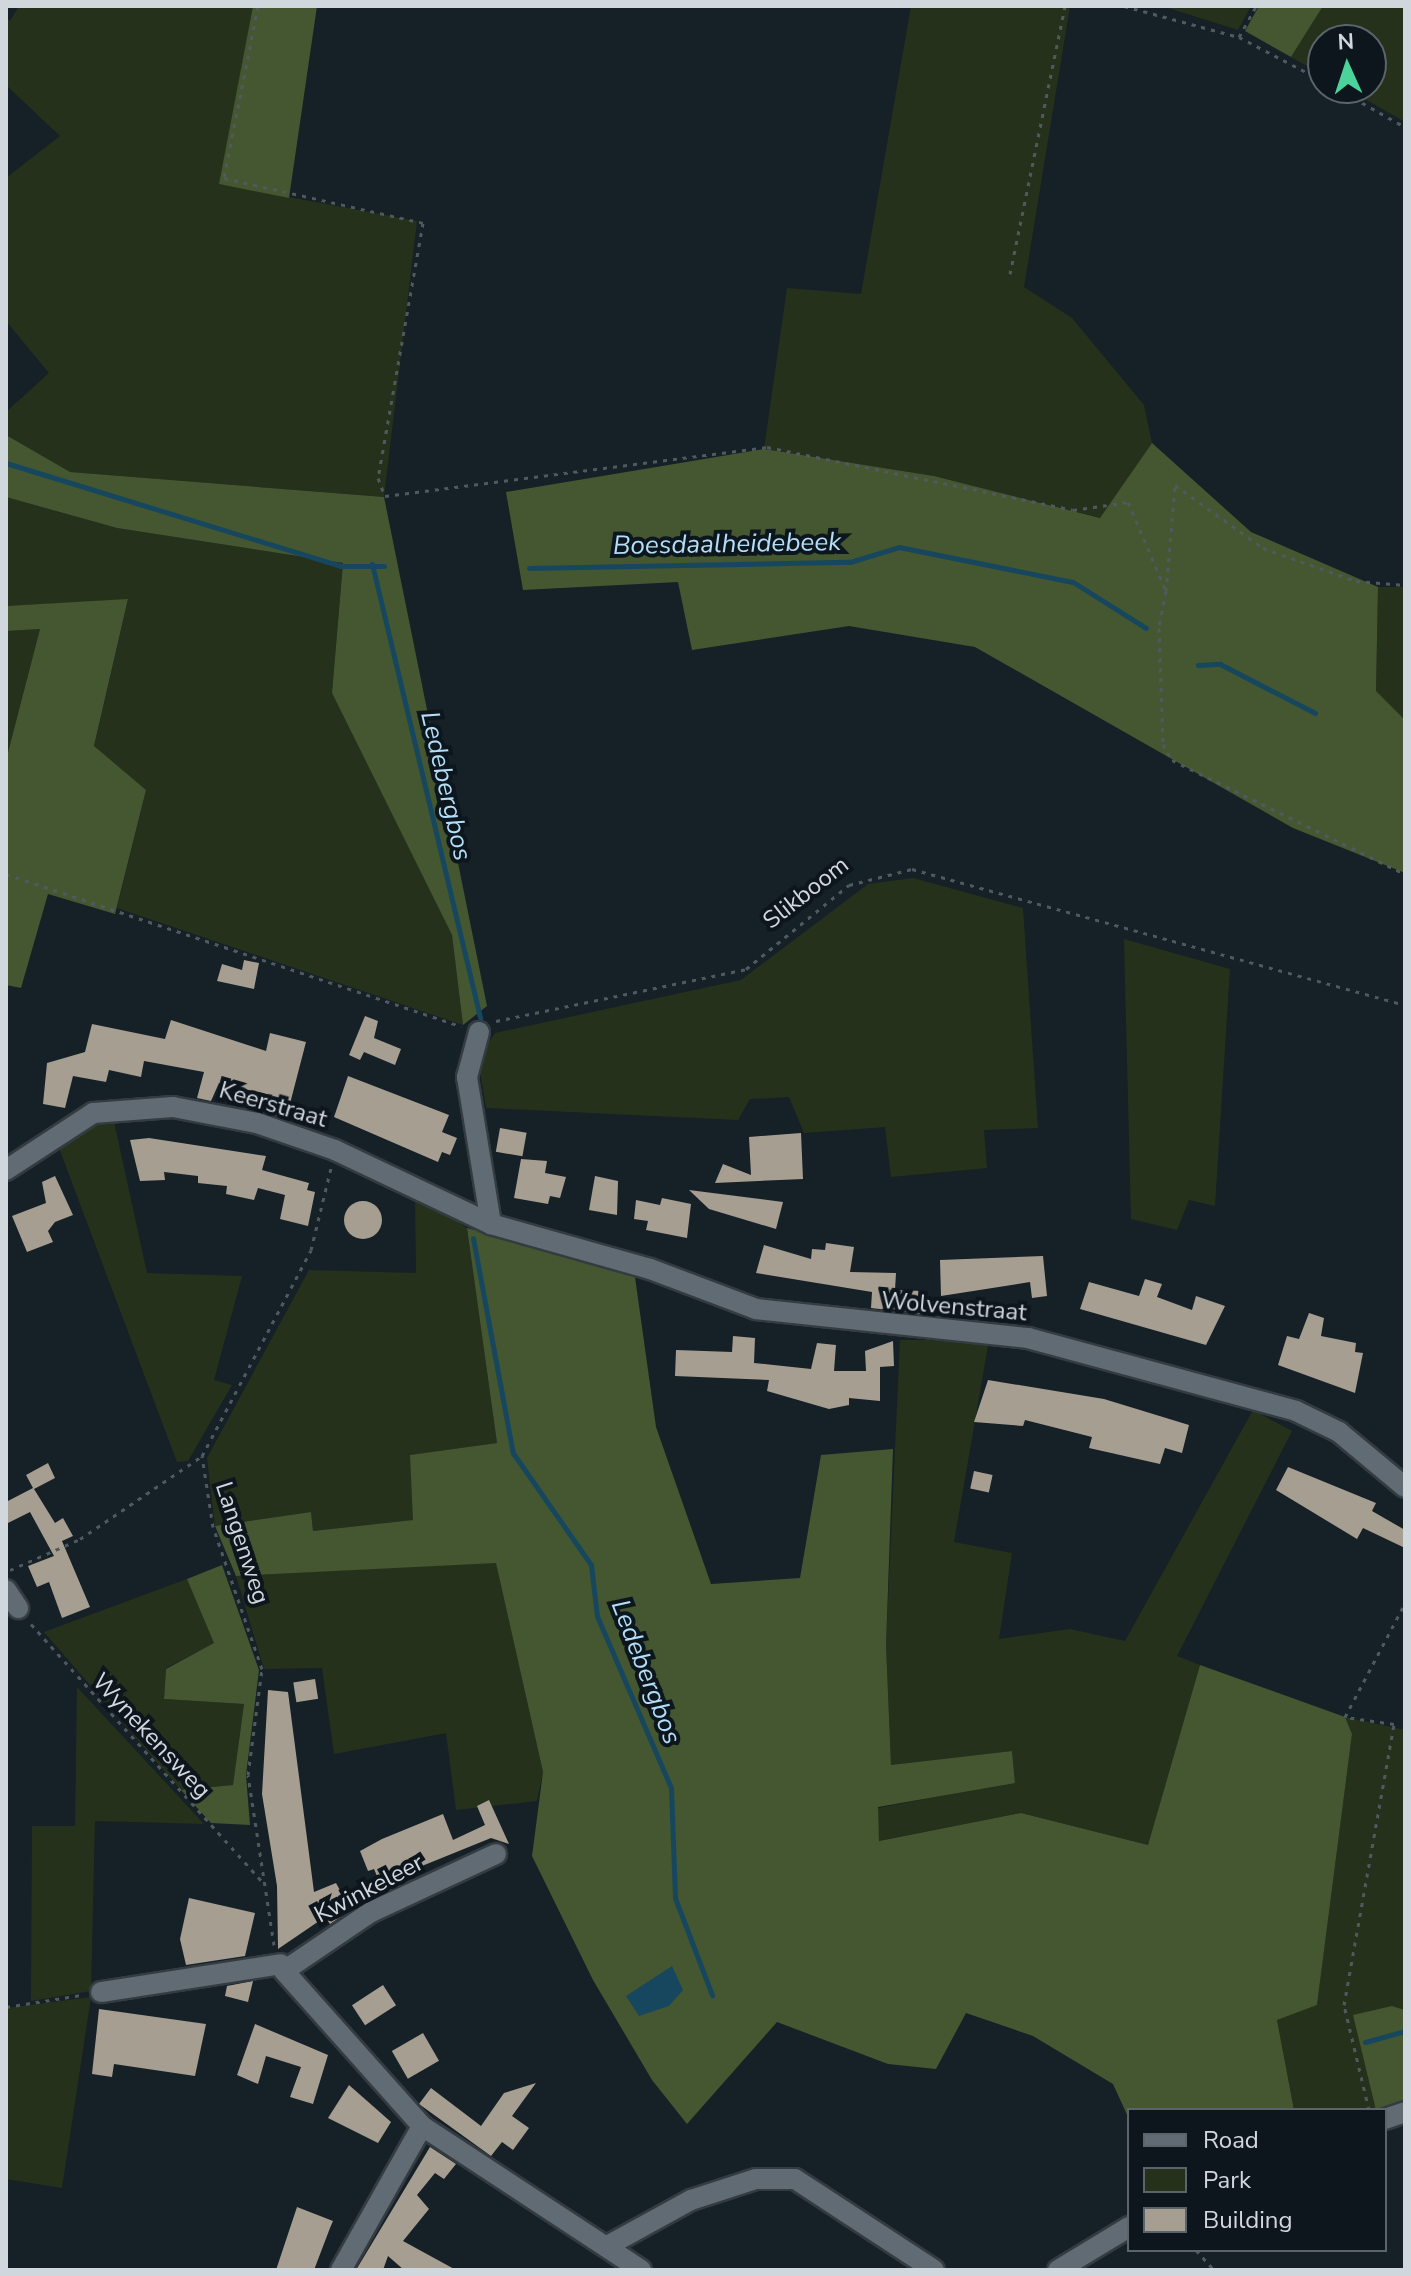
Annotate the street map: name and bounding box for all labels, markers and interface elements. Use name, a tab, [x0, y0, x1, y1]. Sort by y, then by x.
north arrow	[1307, 24, 1387, 104]
text: N	[1337, 27, 1355, 57]
water label: Boesdaalheidebeek	[613, 526, 841, 562]
water label: Ledebergbos	[414, 708, 478, 864]
street label: Slikboom	[757, 851, 855, 935]
street label: Keerstraat	[216, 1076, 330, 1134]
street label: Wolvenstraat	[880, 1286, 1028, 1328]
street label: Langenweg	[209, 1478, 275, 1608]
water label: Ledebergbos	[604, 1595, 688, 1749]
street label: Wynekensweg	[86, 1667, 216, 1805]
street label: Kwinkeleer	[310, 1848, 428, 1930]
legend	[1127, 2108, 1387, 2252]
text: Road	[1203, 2124, 1259, 2156]
text: Park	[1203, 2164, 1251, 2196]
text: Building	[1203, 2204, 1293, 2236]

